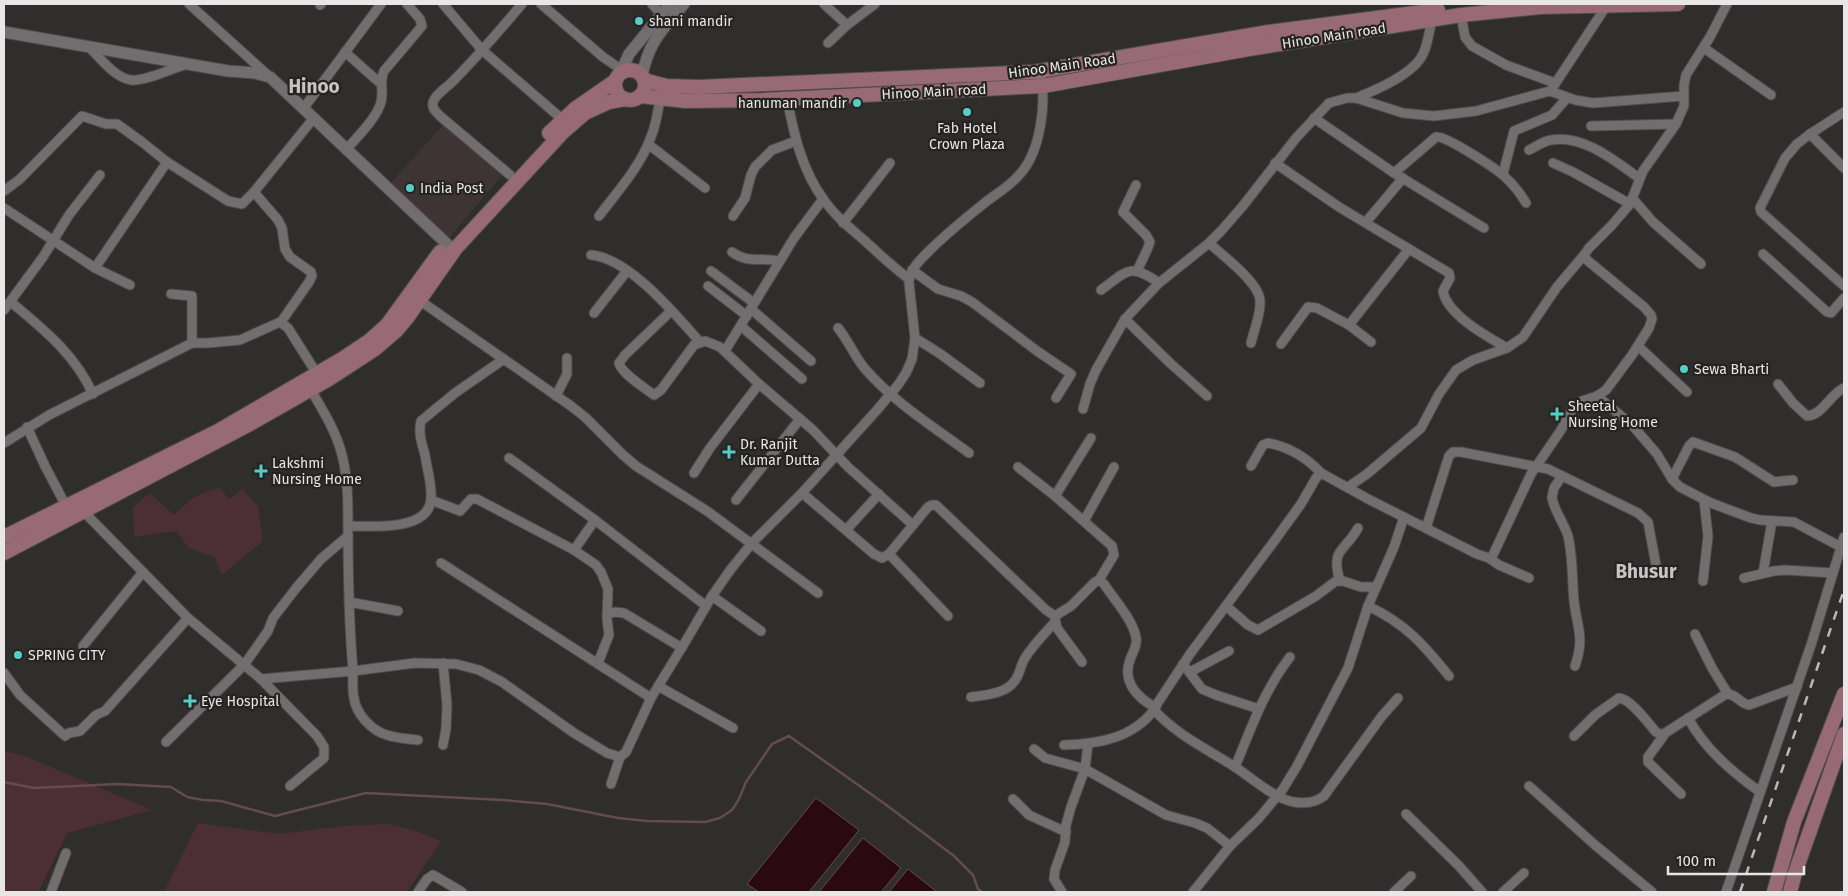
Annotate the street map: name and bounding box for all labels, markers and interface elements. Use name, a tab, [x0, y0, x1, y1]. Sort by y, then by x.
place label: shani mandir	[649, 13, 733, 30]
marker: shani mandir	[633, 15, 645, 27]
street label: Hinoo Main road	[1281, 19, 1387, 53]
street label: Hinoo Main Road	[1007, 50, 1117, 82]
district label: Hinoo	[288, 75, 340, 98]
street label: Hinoo Main road	[881, 81, 987, 103]
place label: hanuman mandir	[738, 95, 848, 112]
marker: hanuman mandir	[851, 97, 863, 109]
marker: Fab Hotel Crown Plaza	[961, 106, 973, 118]
place label: Fab Hotel Crown Plaza	[929, 120, 1005, 153]
place label: India Post	[420, 180, 484, 197]
marker: India Post	[404, 182, 416, 194]
place label: Sewa Bharti	[1694, 361, 1769, 378]
marker: Sewa Bharti	[1678, 363, 1690, 375]
place label: Sheetal Nursing Home	[1568, 398, 1658, 431]
marker: Sheetal Nursing Home	[1550, 407, 1564, 421]
place label: Dr. Ranjit Kumar Dutta	[740, 436, 820, 469]
marker: Dr. Ranjit Kumar Dutta	[722, 445, 736, 459]
place label: Lakshmi Nursing Home	[272, 455, 362, 488]
marker: Lakshmi Nursing Home	[254, 464, 268, 478]
district label: Bhusur	[1615, 560, 1677, 583]
place label: SPRING CITY	[28, 647, 106, 664]
marker: SPRING CITY	[12, 649, 24, 661]
place label: Eye Hospital	[201, 693, 279, 710]
marker: Eye Hospital	[183, 694, 197, 708]
scale bar	[1668, 844, 1804, 876]
text: 100 m	[1676, 852, 1716, 870]

